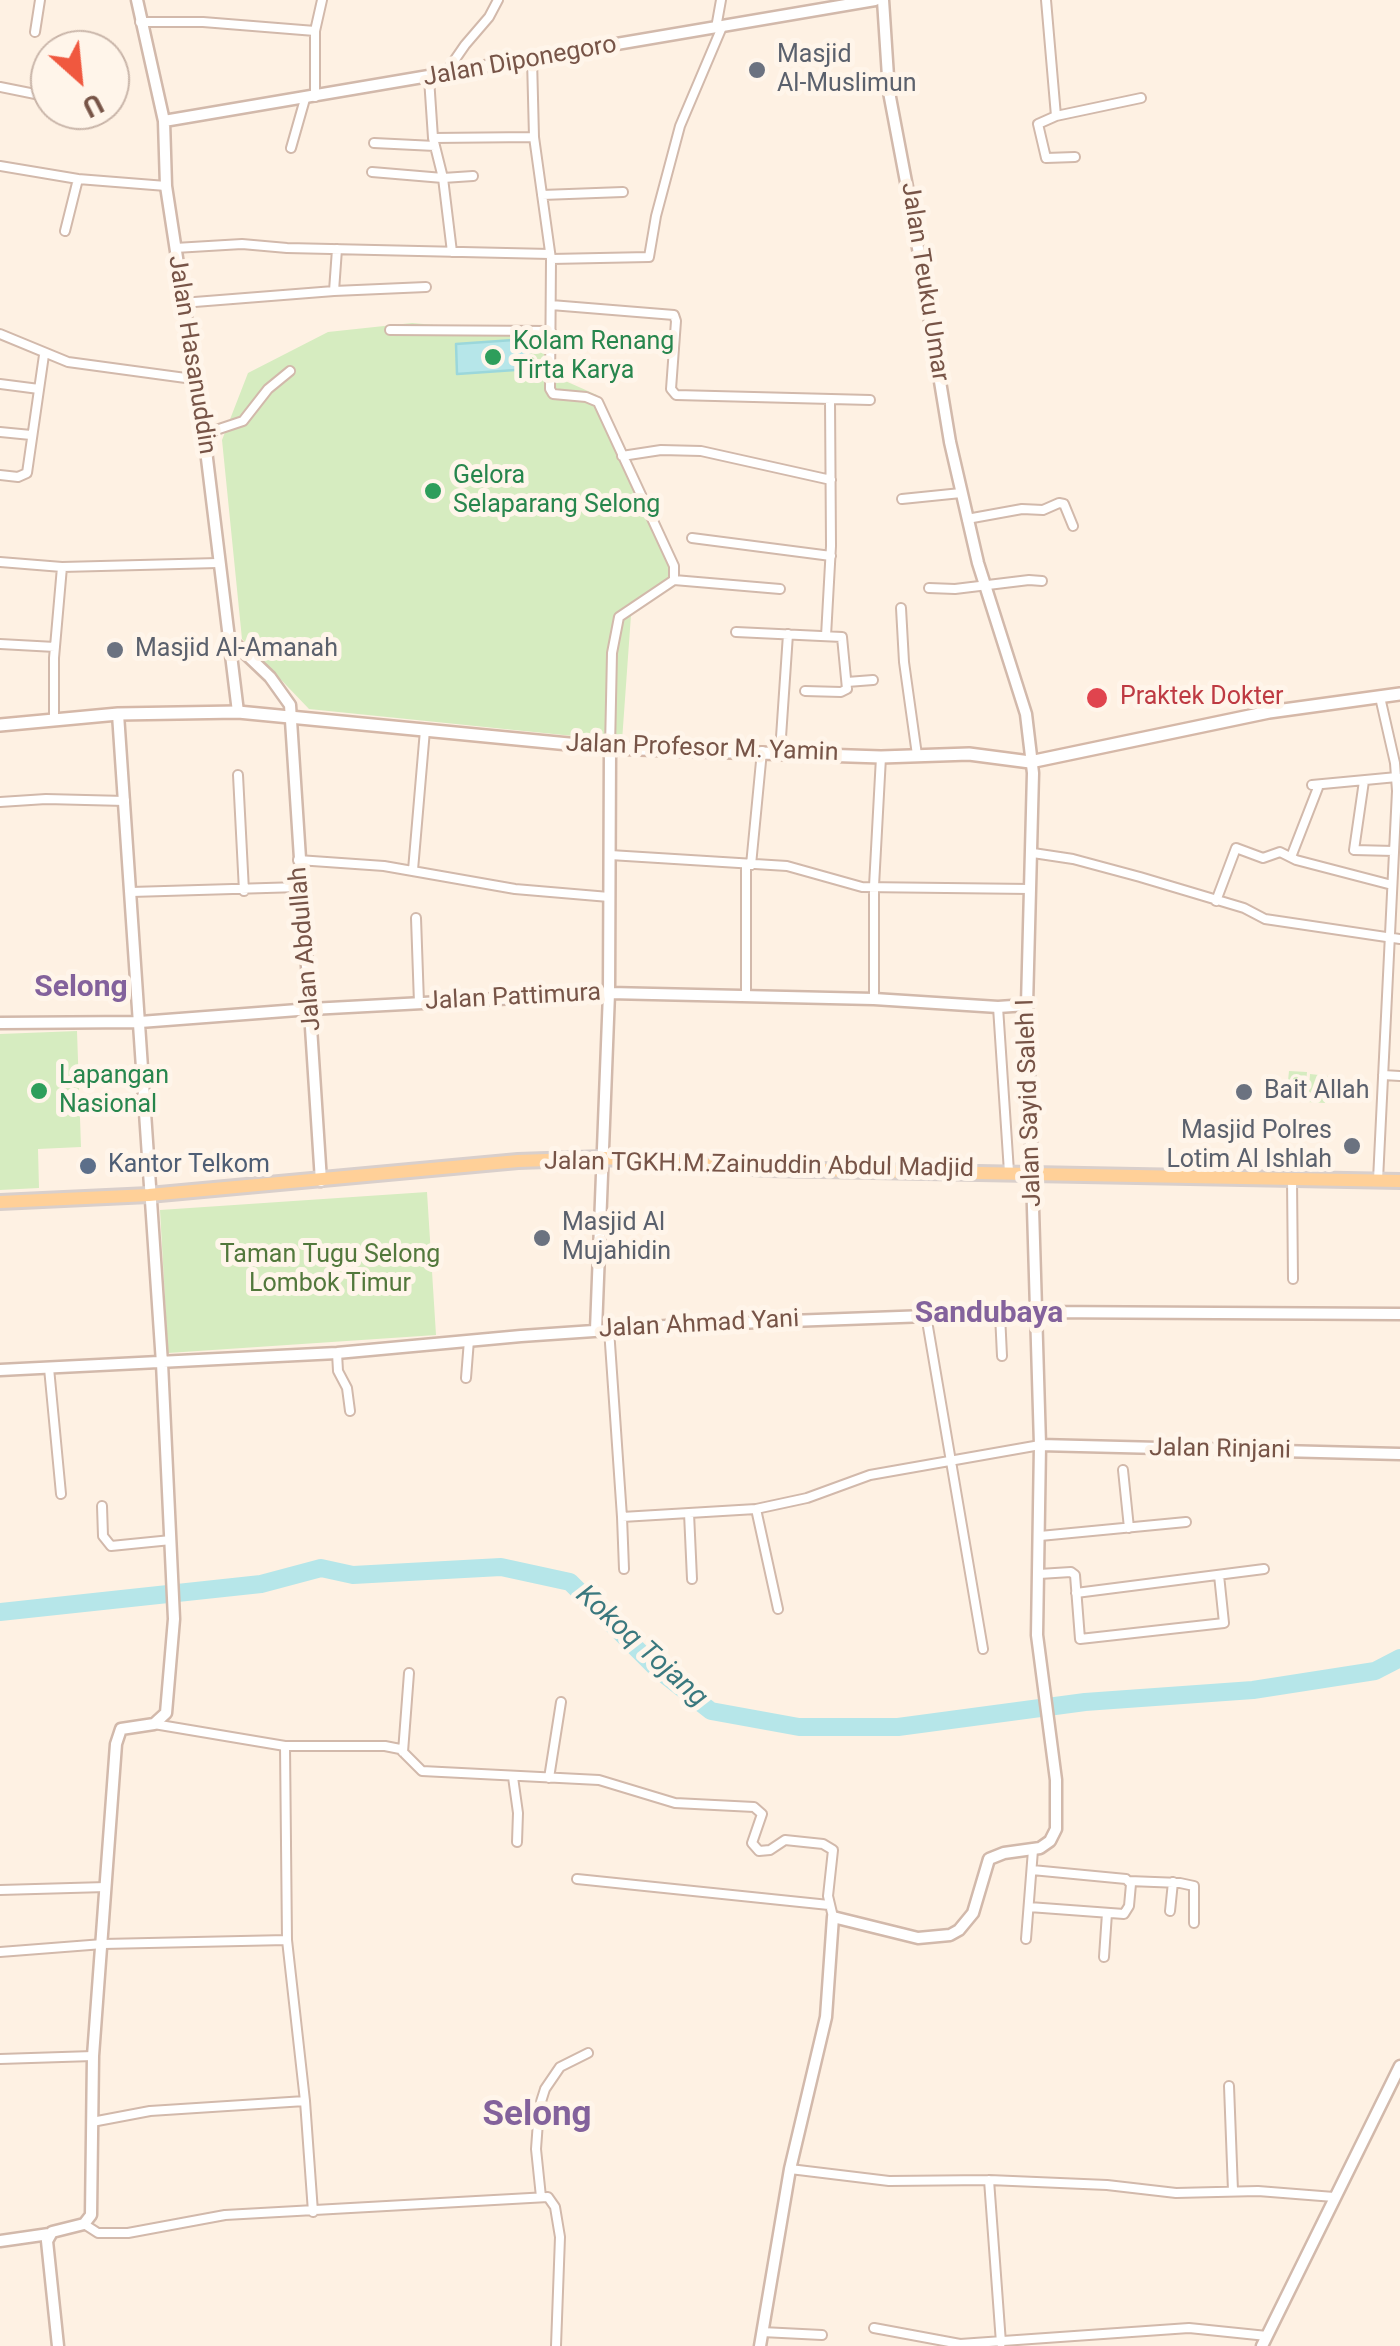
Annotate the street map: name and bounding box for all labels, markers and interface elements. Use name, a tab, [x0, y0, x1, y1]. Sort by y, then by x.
north arrow	[30, 30, 130, 130]
street label: Jalan Diponegoro	[421, 30, 619, 94]
place label: Masjid Al-Muslimun	[777, 41, 916, 100]
marker: Masjid Al-Muslimun	[746, 59, 768, 81]
text: U	[77, 86, 109, 124]
street label: Jalan Teuku Umar	[893, 181, 955, 383]
street label: Jalan Hasanuddin	[160, 254, 222, 456]
place label: Kolam Renang Tirta Karya	[513, 328, 674, 387]
marker: Kolam Renang Tirta Karya	[482, 346, 504, 368]
place label: Gelora Selaparang Selong	[453, 462, 660, 521]
marker: Gelora Selaparang Selong	[422, 480, 444, 502]
place label: Masjid Al-Amanah	[135, 635, 338, 665]
marker: Masjid Al-Amanah	[104, 639, 126, 661]
place label: Praktek Dokter	[1120, 683, 1284, 713]
marker: Praktek Dokter	[1084, 685, 1110, 711]
street label: Jalan Profesor M. Yamin	[565, 729, 839, 769]
street label: Jalan Abdullah	[284, 866, 328, 1032]
district label: Selong	[34, 970, 128, 1006]
street label: Jalan Pattimura	[424, 978, 602, 1018]
street label: Jalan Sayid Saleh I	[1011, 998, 1049, 1208]
place label: Lapangan Nasional	[59, 1062, 169, 1121]
place label: Bait Allah	[1264, 1077, 1369, 1107]
marker: Lapangan Nasional	[28, 1080, 50, 1102]
marker: Bait Allah	[1233, 1081, 1255, 1103]
place label: Masjid Polres Lotim Al Ishlah	[1166, 1117, 1332, 1176]
marker: Masjid Polres Lotim Al Ishlah	[1341, 1135, 1363, 1157]
street label: Jalan TGKH.M.Zainuddin Abdul Madjid	[544, 1147, 974, 1185]
place label: Kantor Telkom	[108, 1151, 270, 1181]
marker: Kantor Telkom	[77, 1155, 99, 1177]
place label: Masjid Al Mujahidin	[562, 1209, 671, 1268]
marker: Masjid Al Mujahidin	[531, 1227, 553, 1249]
park label: Taman Tugu Selong Lombok Timur	[220, 1241, 440, 1300]
district label: Sandubaya	[915, 1296, 1063, 1332]
street label: Jalan Ahmad Yani	[598, 1305, 800, 1345]
street label: Jalan Rinjani	[1149, 1434, 1291, 1466]
water label: Kokoq Tojang	[568, 1579, 714, 1715]
district label: Selong	[482, 2095, 592, 2137]

